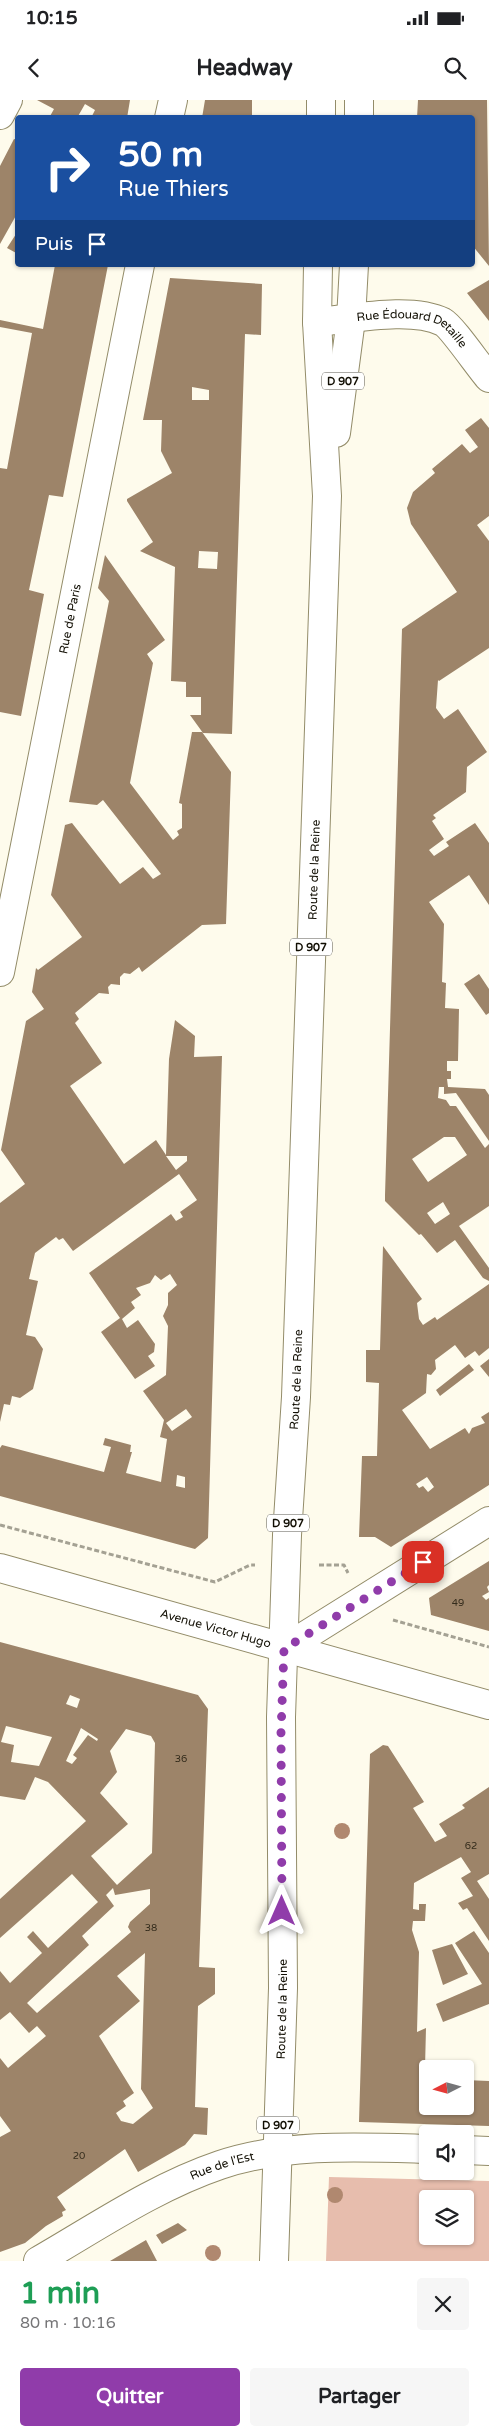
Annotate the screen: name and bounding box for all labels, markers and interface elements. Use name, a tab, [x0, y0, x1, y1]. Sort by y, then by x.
text: 10:15	[25, 7, 78, 29]
icon: back	[20, 54, 48, 82]
icon: search	[441, 54, 469, 82]
text: Headway	[196, 55, 293, 81]
text: 50 m	[118, 134, 203, 176]
icon: right	[35, 135, 100, 200]
text: Rue Thiers	[118, 176, 229, 202]
icon: arrive	[83, 230, 111, 258]
text: Puis	[35, 233, 73, 255]
street label: Rue Édouard Detaille	[356, 307, 470, 351]
road number: D 907	[322, 372, 364, 390]
street label: Rue de Paris	[56, 582, 84, 655]
street label: Route de la Reine	[305, 819, 323, 920]
road number: D 907	[290, 939, 332, 956]
street label: Route de la Reine	[287, 1329, 305, 1430]
road number: D 907	[267, 1515, 309, 1532]
pin	[402, 1541, 444, 1583]
icon: arrive	[409, 1548, 437, 1576]
house number: 49	[452, 1597, 464, 1609]
street label: Avenue Victor Hugo	[159, 1606, 273, 1651]
house number: 36	[175, 1753, 187, 1765]
house number: 62	[465, 1840, 477, 1852]
position arrow	[255, 1884, 307, 1936]
house number: 38	[145, 1922, 157, 1934]
street label: Route de la Reine	[274, 1959, 290, 2060]
north arrow	[419, 2060, 474, 2115]
map controls	[419, 2060, 474, 2245]
road number: D 907	[257, 2116, 299, 2134]
button: sound	[419, 2125, 474, 2180]
street label: Rue de l'Est	[188, 2149, 256, 2183]
house number: 20	[73, 2150, 85, 2162]
button: layers	[419, 2190, 474, 2245]
text: 1 min	[20, 2275, 100, 2312]
button: close	[417, 2278, 469, 2330]
text: 80 m · 10:16	[20, 2313, 116, 2333]
button: Quitter	[20, 2368, 240, 2426]
button: Partager	[250, 2368, 469, 2426]

